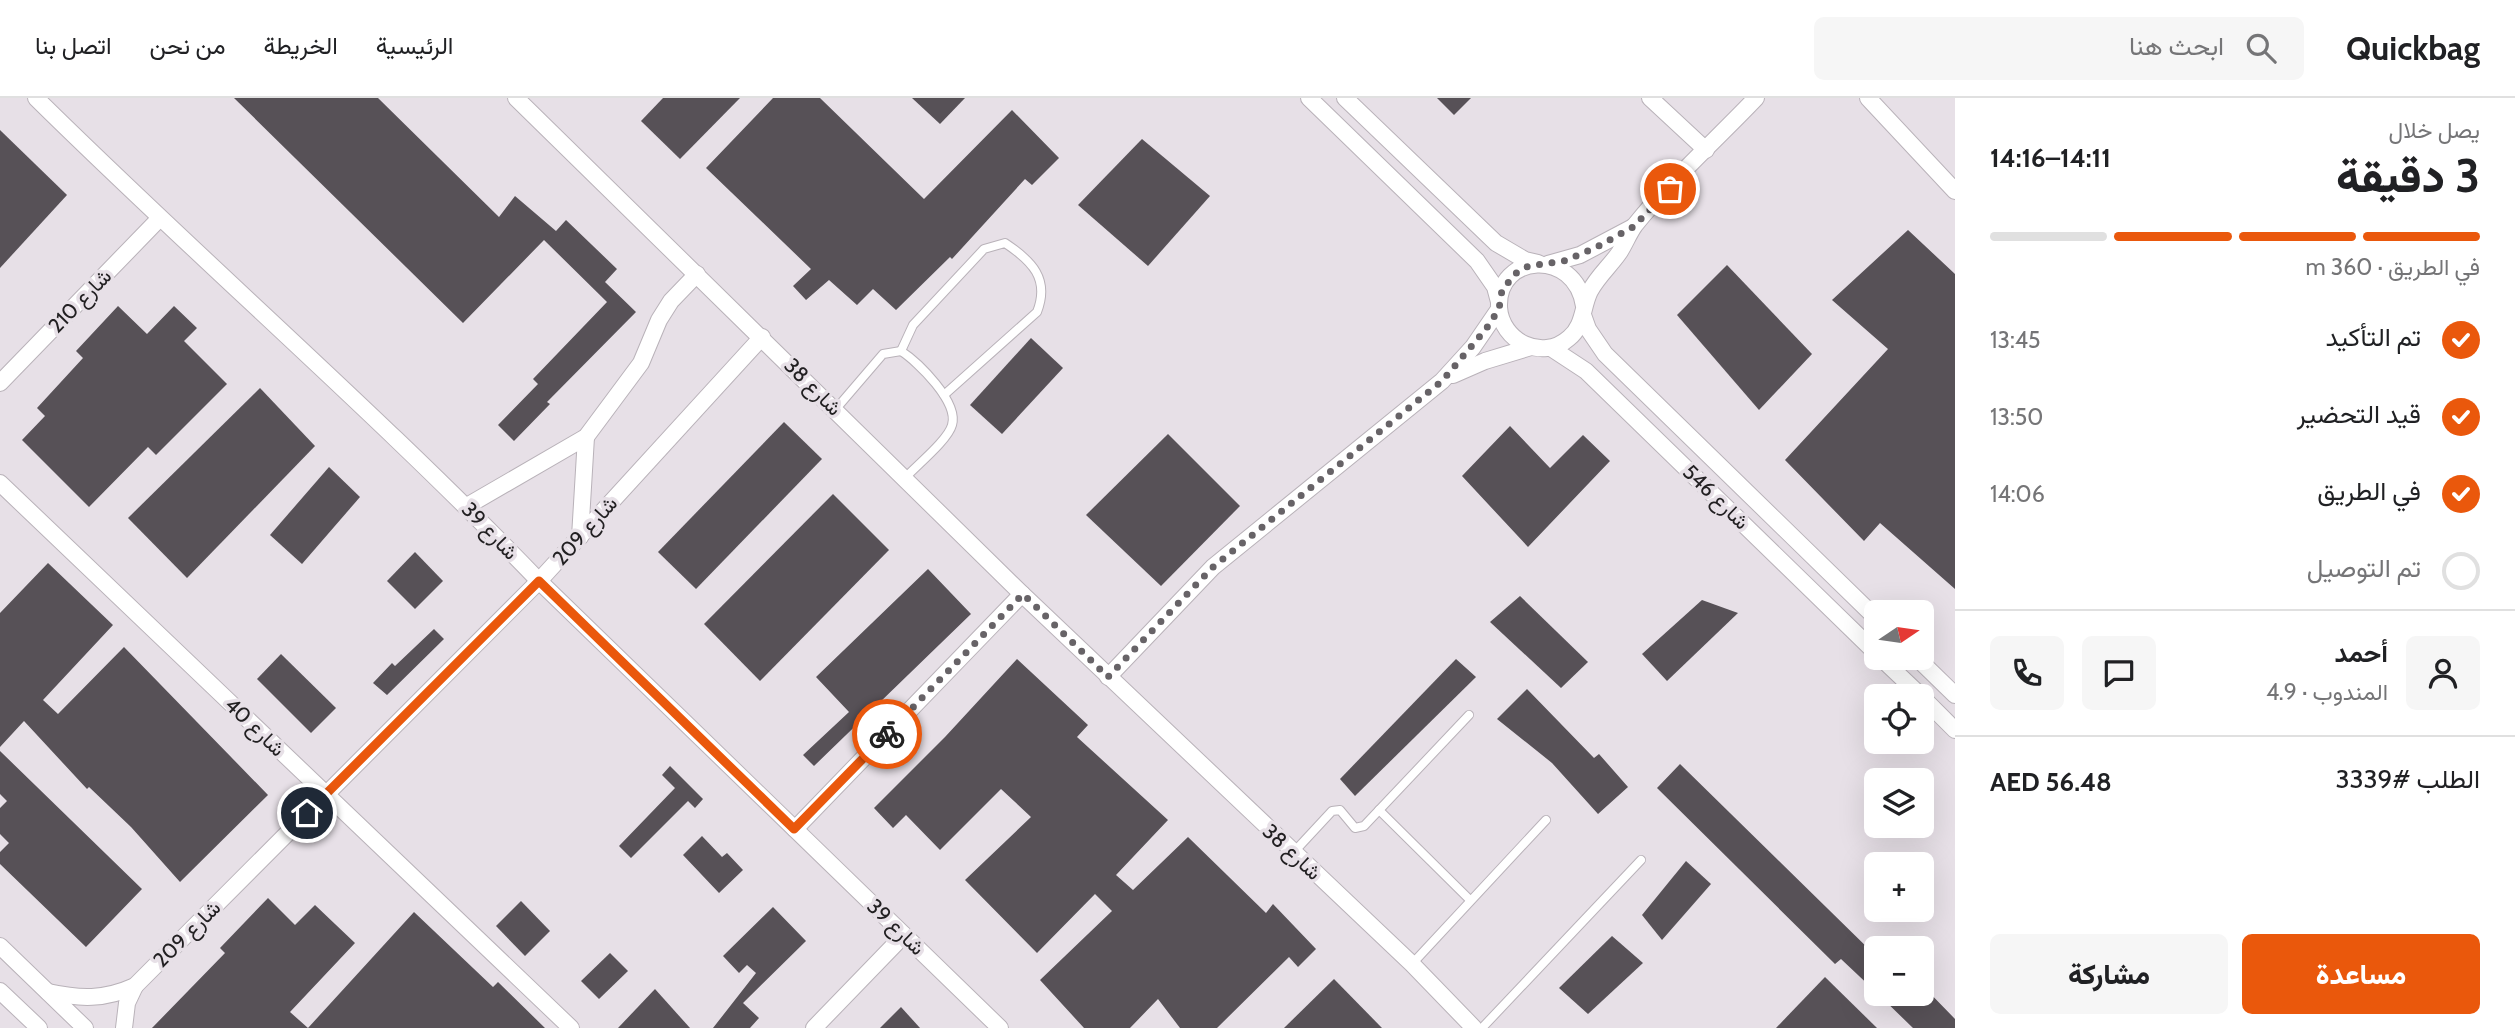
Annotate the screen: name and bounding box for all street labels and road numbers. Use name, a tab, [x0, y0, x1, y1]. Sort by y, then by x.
street label: شارع 210	[43, 263, 118, 339]
street label: شارع 38	[778, 353, 847, 422]
street label: شارع 546	[1677, 459, 1755, 536]
street label: شارع 209	[547, 491, 624, 572]
street label: شارع 39	[456, 497, 524, 566]
street label: شارع 40	[219, 692, 291, 763]
street label: شارع 38	[1256, 818, 1327, 886]
street label: شارع 39	[861, 893, 930, 961]
street label: شارع 209	[148, 895, 227, 974]

